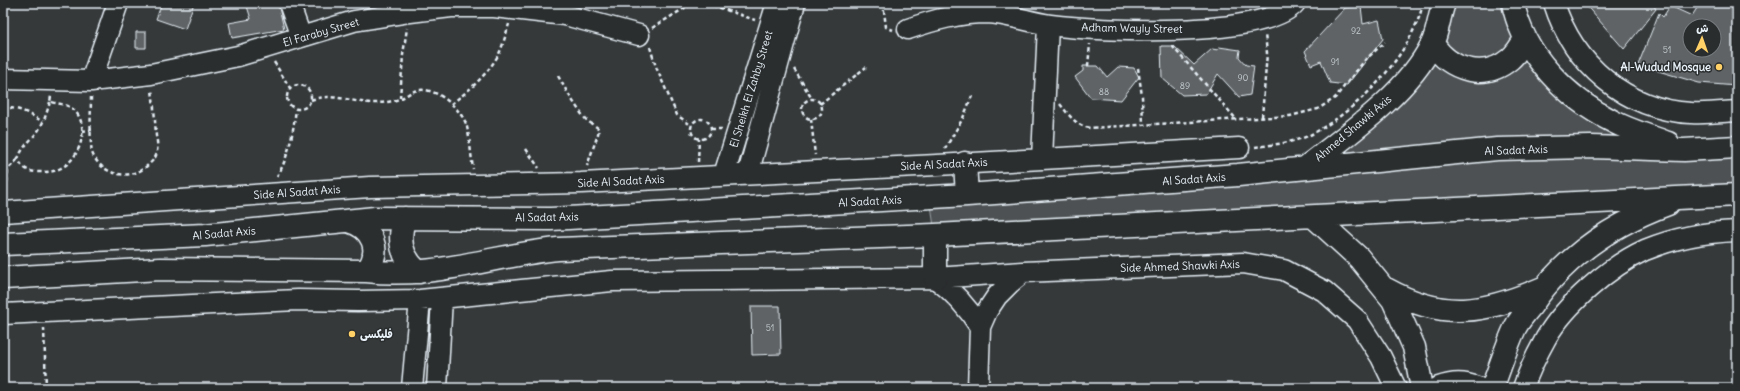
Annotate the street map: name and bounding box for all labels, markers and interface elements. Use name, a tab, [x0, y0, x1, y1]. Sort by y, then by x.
street label: El Faraby Street	[281, 14, 361, 50]
north arrow	[1682, 18, 1722, 58]
street label: Adham Wayly Street	[1081, 20, 1183, 36]
text: ش	[1696, 21, 1709, 35]
house number: 92	[1351, 25, 1361, 36]
street label: El Sheikh El Zahby Street	[727, 29, 776, 149]
house number: 51	[1663, 44, 1671, 55]
house number: 91	[1331, 56, 1339, 67]
place label: Al-Wudud Mosque	[1621, 60, 1711, 75]
marker: Al-Wudud Mosque	[1714, 62, 1724, 72]
house number: 90	[1237, 72, 1249, 83]
house number: 89	[1180, 80, 1190, 91]
house number: 88	[1099, 86, 1109, 97]
street label: Ahmed Shawki Axis	[1312, 92, 1394, 164]
street label: Al Sadat Axis	[1484, 142, 1548, 158]
street label: Side Al Sadat Axis	[900, 155, 988, 173]
street label: Al Sadat Axis	[1162, 170, 1226, 188]
street label: Side Al Sadat Axis	[577, 172, 665, 190]
street label: Side Al Sadat Axis	[253, 182, 341, 202]
street label: Al Sadat Axis	[838, 192, 902, 210]
street label: Al Sadat Axis	[515, 209, 579, 225]
street label: Al Sadat Axis	[192, 223, 256, 243]
street label: Side Ahmed Shawki Axis	[1120, 257, 1240, 275]
house number: 51	[766, 322, 774, 333]
place label: فليكسى	[360, 327, 393, 342]
marker: فليكسى	[347, 329, 357, 339]

